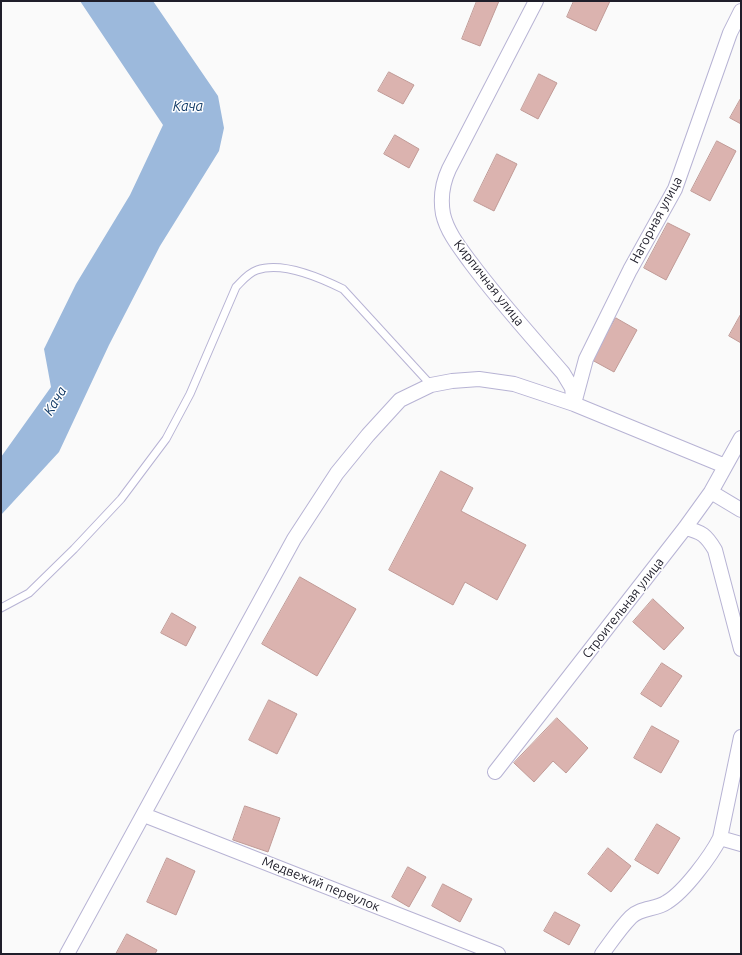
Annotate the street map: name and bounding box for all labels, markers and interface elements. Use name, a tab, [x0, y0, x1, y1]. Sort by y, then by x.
water label: Кача	[173, 98, 203, 114]
street label: Нагорная улица	[627, 174, 685, 266]
street label: Кирпичная улица	[451, 237, 527, 329]
water label: Кача	[40, 384, 70, 418]
street label: Строительная улица	[579, 555, 667, 661]
street label: Медвежий переулок	[260, 853, 382, 915]

